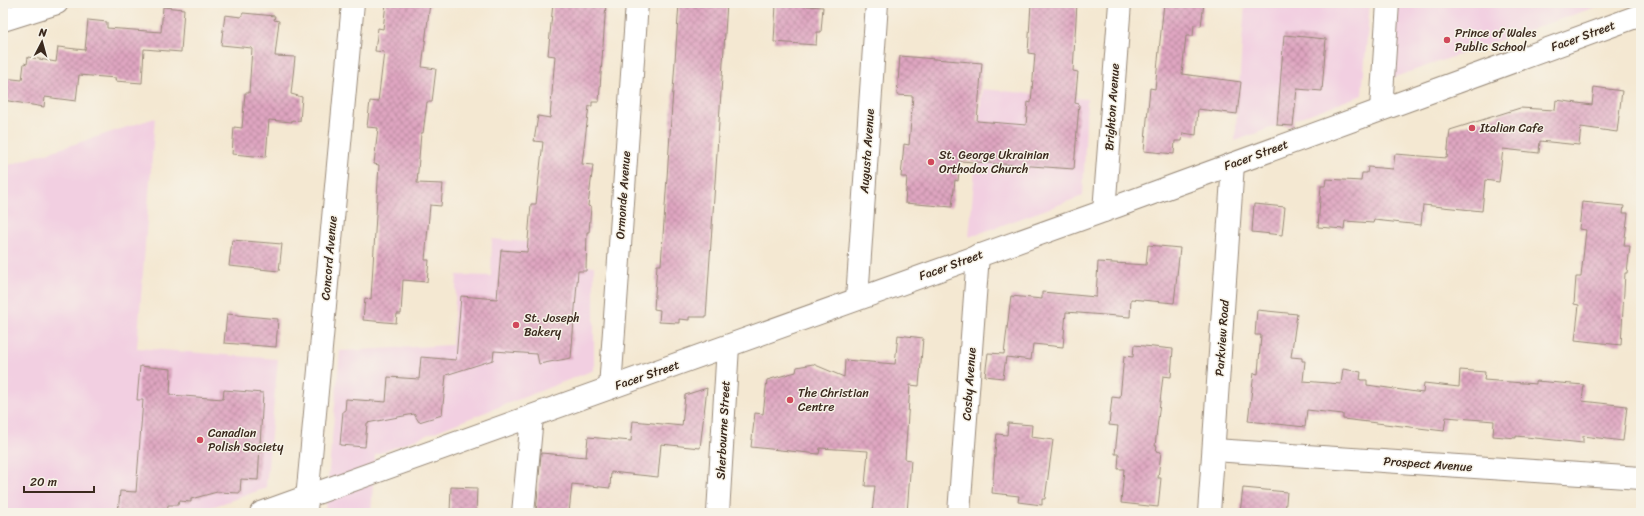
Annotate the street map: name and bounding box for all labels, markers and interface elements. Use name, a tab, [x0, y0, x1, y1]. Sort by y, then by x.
street label: Facer Street	[1548, 14, 1618, 58]
north arrow	[22, 22, 62, 62]
place label: Prince of Wales Public School	[1455, 22, 1537, 58]
text: N	[37, 23, 48, 42]
marker: Prince of Wales Public School	[1442, 35, 1452, 45]
street label: Brighton Avenue	[1098, 63, 1126, 151]
street label: Augusta Avenue	[853, 108, 881, 195]
place label: Italian Cafe	[1479, 117, 1543, 139]
marker: Italian Cafe	[1467, 123, 1477, 133]
street label: Facer Street	[1221, 133, 1291, 177]
place label: St. George Ukrainian Orthodox Church	[939, 144, 1050, 180]
street label: Ormonde Avenue	[609, 150, 637, 240]
marker: St. George Ukrainian Orthodox Church	[926, 157, 936, 167]
street label: Concord Avenue	[314, 215, 344, 301]
street label: Facer Street	[916, 243, 986, 287]
street label: Parkview Road	[1208, 298, 1236, 377]
place label: St. Joseph Bakery	[524, 307, 580, 343]
marker: St. Joseph Bakery	[511, 320, 521, 330]
street label: Cosby Avenue	[955, 347, 983, 421]
street label: Facer Street	[612, 354, 682, 396]
street label: Sherbourne Street	[709, 380, 737, 480]
place label: The Christian Centre	[798, 382, 869, 418]
marker: The Christian Centre	[785, 395, 795, 405]
place label: Canadian Polish Society	[208, 422, 284, 458]
marker: Canadian Polish Society	[195, 435, 205, 445]
street label: Prospect Avenue	[1383, 450, 1473, 478]
scale bar	[24, 468, 94, 494]
text: 20 m	[30, 471, 57, 493]

